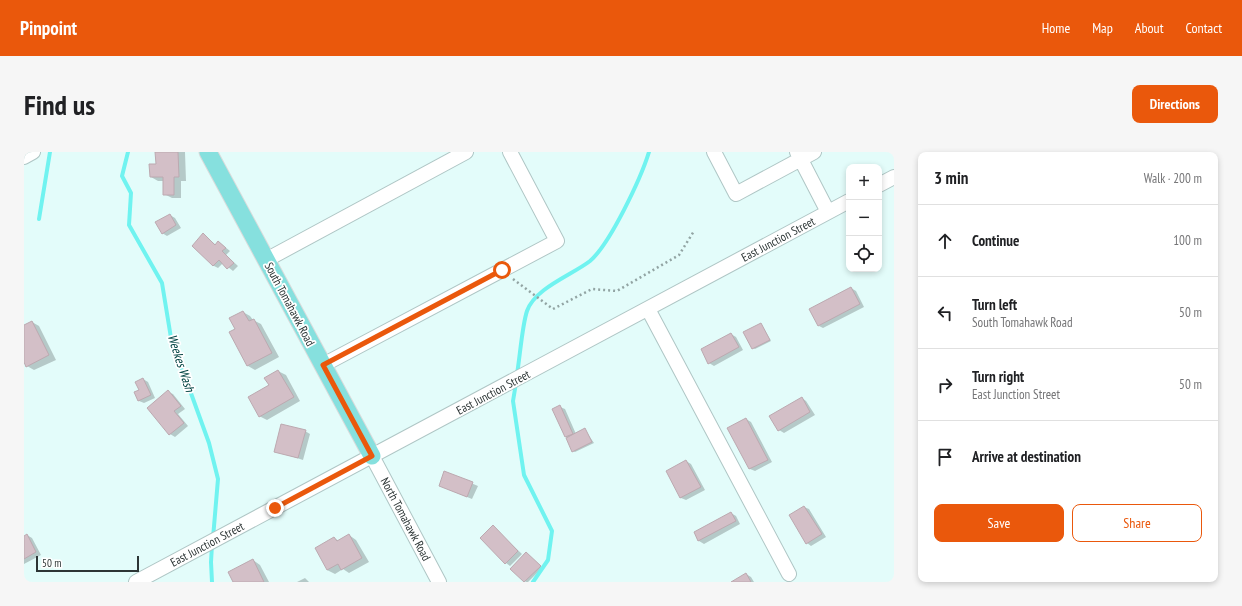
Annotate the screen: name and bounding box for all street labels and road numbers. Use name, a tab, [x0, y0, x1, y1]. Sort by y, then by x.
street label: East Junction Street	[739, 213, 818, 265]
street label: South Tomahawk Road	[262, 260, 318, 348]
street label: East Junction Street	[454, 366, 533, 418]
street label: North Tomahawk Road	[378, 475, 434, 563]
street label: East Junction Street	[168, 518, 247, 570]

